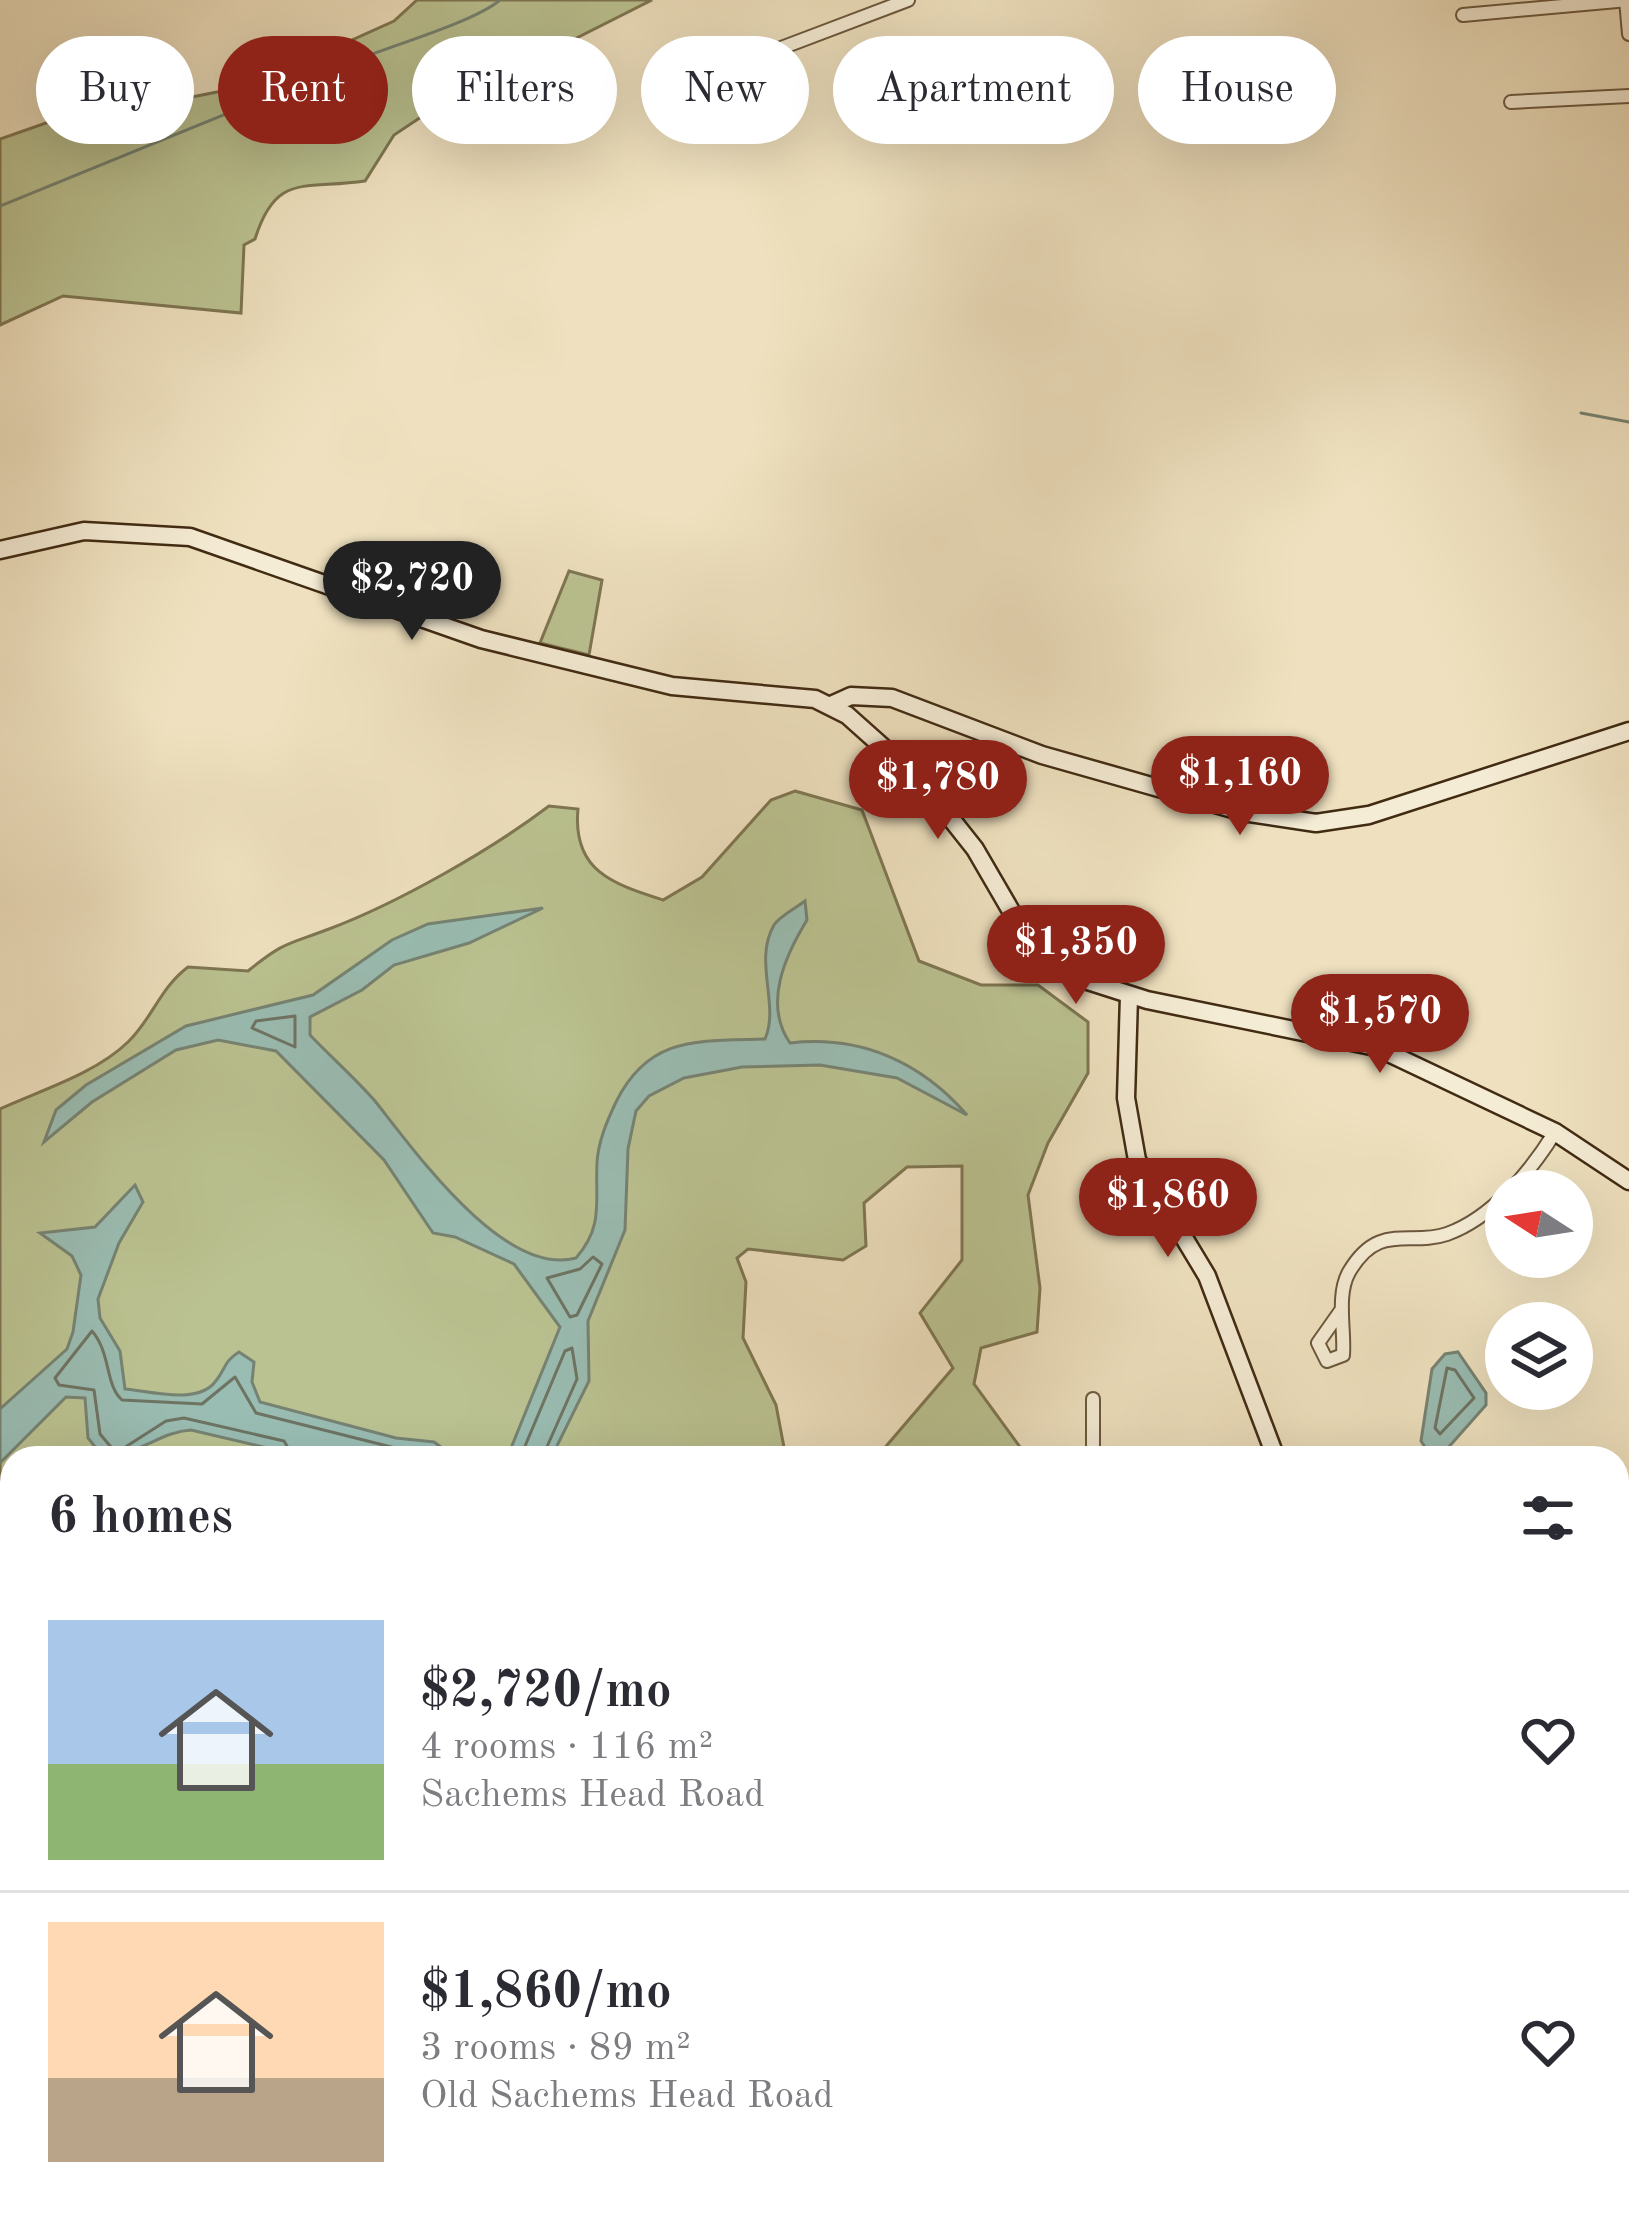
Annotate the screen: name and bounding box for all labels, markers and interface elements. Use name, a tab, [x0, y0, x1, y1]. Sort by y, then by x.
chip: Buy	[36, 36, 194, 144]
chip: Rent	[218, 36, 388, 144]
chip: Filters	[412, 36, 617, 144]
chip: New	[641, 36, 809, 144]
chip: Apartment	[833, 36, 1114, 144]
chip: House	[1138, 36, 1336, 144]
pin: $2,720	[314, 541, 510, 643]
text: $2,720	[350, 560, 474, 599]
pin: $1,160	[1142, 736, 1338, 838]
pin: $1,780	[840, 740, 1036, 842]
text: $1,160	[1178, 755, 1302, 794]
text: $1,780	[876, 759, 1000, 798]
pin: $1,350	[978, 905, 1174, 1007]
text: $1,350	[1014, 924, 1138, 963]
pin: $1,570	[1282, 974, 1478, 1076]
text: $1,570	[1318, 993, 1442, 1032]
pin: $1,860	[1070, 1158, 1266, 1260]
north arrow	[1485, 1170, 1593, 1278]
map controls	[1485, 1170, 1593, 1410]
text: $1,860	[1106, 1177, 1230, 1216]
button: layers	[1485, 1302, 1593, 1410]
icon: filters	[1515, 1485, 1581, 1551]
text: 6 homes	[48, 1493, 233, 1544]
text: $2,720/mo	[420, 1667, 672, 1718]
icon: home	[144, 1668, 288, 1812]
icon: heart	[1515, 1707, 1581, 1773]
text: 4 rooms · 116 m²	[420, 1728, 713, 1767]
text: Sachems Head Road	[420, 1776, 765, 1815]
text: $1,860/mo	[420, 1968, 672, 2019]
icon: home	[144, 1970, 288, 2114]
icon: heart	[1515, 2009, 1581, 2075]
text: 3 rooms · 89 m²	[420, 2029, 691, 2068]
text: Old Sachems Head Road	[420, 2077, 834, 2116]

